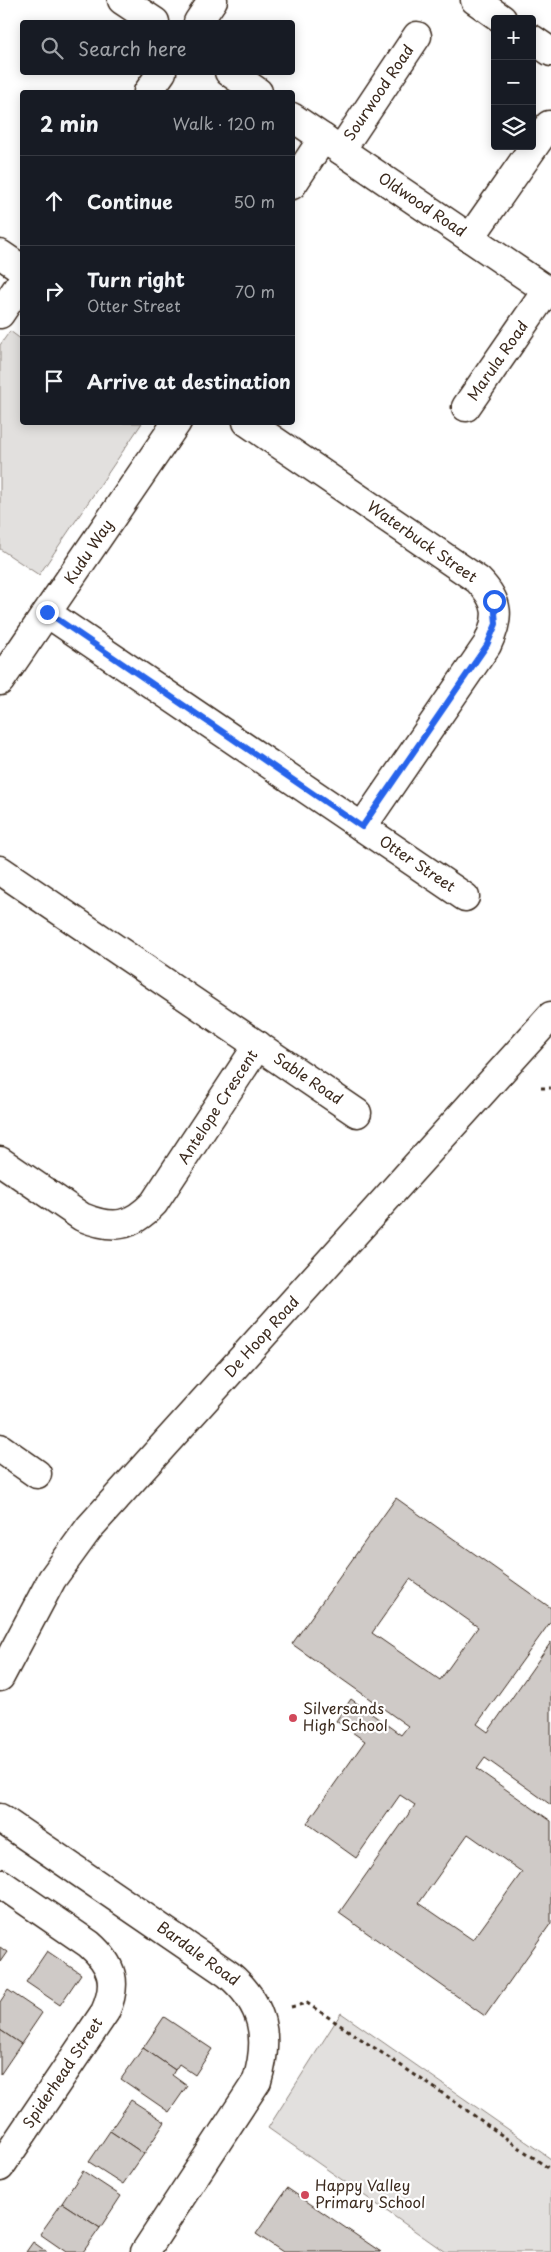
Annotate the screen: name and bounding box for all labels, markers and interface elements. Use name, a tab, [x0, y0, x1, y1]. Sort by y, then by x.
map controls	[491, 15, 536, 150]
button: +	[491, 15, 536, 60]
search box	[20, 20, 295, 75]
icon: search	[38, 34, 66, 62]
text: Search here	[78, 34, 187, 62]
street label: Sourwood Road	[337, 39, 418, 145]
button: −	[491, 60, 536, 105]
button: layers	[491, 105, 536, 150]
text: 2 min	[40, 107, 99, 139]
text: Walk · 120 m	[173, 111, 275, 135]
street label: Oldwood Road	[374, 166, 472, 242]
icon: ahead	[40, 187, 68, 215]
text: Continue	[87, 187, 173, 215]
text: 50 m	[234, 189, 275, 213]
text: Turn right	[87, 265, 185, 293]
icon: right	[40, 277, 68, 305]
text: 70 m	[235, 279, 275, 303]
text: Otter Street	[87, 293, 180, 317]
street label: Marula Road	[461, 315, 533, 405]
icon: arrive	[40, 367, 68, 395]
text: Arrive at destination	[87, 367, 291, 395]
street label: Waterbuck Street	[363, 494, 482, 587]
street label: Kudu Way	[58, 514, 118, 588]
route start	[483, 590, 506, 613]
route end	[36, 601, 59, 624]
street label: Otter Street	[375, 829, 461, 897]
street label: Antelope Crescent	[171, 1044, 262, 1168]
street label: Sable Road	[270, 1046, 348, 1109]
street label: De Hoop Road	[218, 1290, 304, 1382]
place label: Silversands High School	[303, 1696, 388, 1736]
marker: Silversands High School	[287, 1712, 299, 1724]
street label: Bardale Road	[153, 1915, 245, 1991]
street label: Spiderhead Street	[16, 2012, 107, 2132]
place label: Happy Valley Primary School	[315, 2173, 425, 2213]
marker: Happy Valley Primary School	[299, 2189, 311, 2201]

